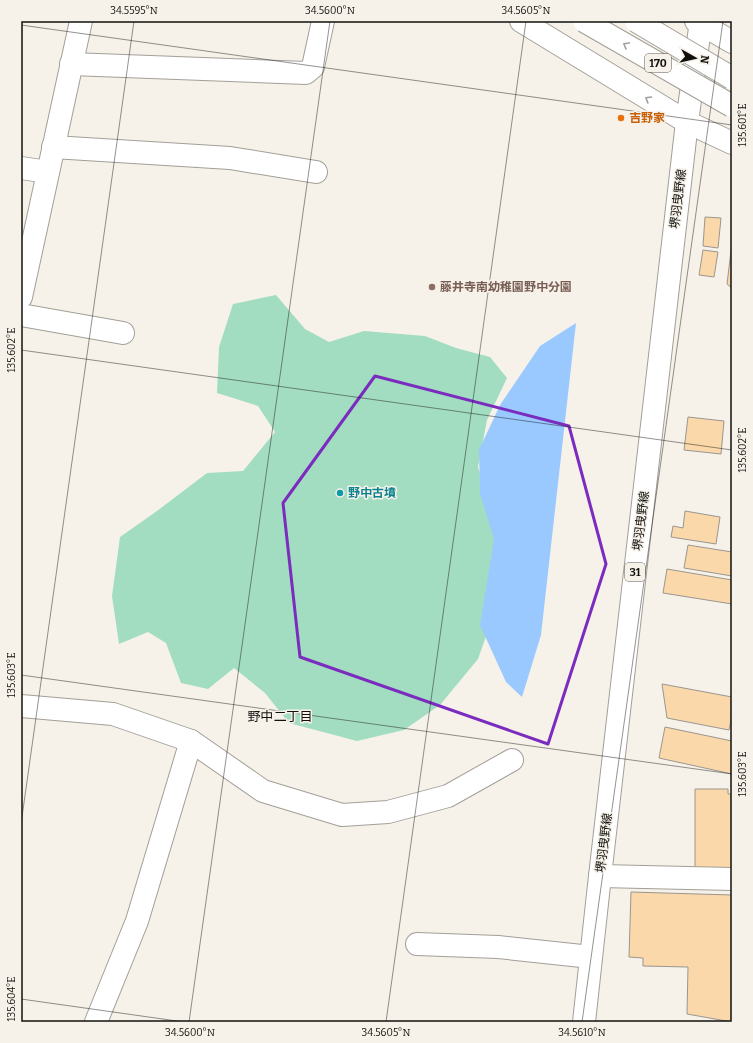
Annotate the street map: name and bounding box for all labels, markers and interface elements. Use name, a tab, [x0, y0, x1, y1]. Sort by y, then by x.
text: 34.5595°N	[110, 5, 158, 17]
text: 34.5600°N	[305, 5, 355, 17]
text: 34.5605°N	[502, 5, 550, 17]
north arrow	[675, 38, 715, 78]
one-way arrow	[622, 42, 630, 49]
road number: 170	[645, 54, 671, 72]
text: N	[697, 54, 711, 65]
one-way arrow	[645, 96, 652, 103]
text: 135.601°E	[737, 103, 749, 147]
place label: 吉野家	[629, 111, 665, 125]
marker: 吉野家	[616, 113, 626, 123]
street label: 堺羽曳野線	[667, 168, 689, 230]
place label: 藤井寺南幼稚園野中分園	[440, 280, 572, 294]
marker: 藤井寺南幼稚園野中分園	[427, 282, 437, 292]
text: 135.602°E	[6, 327, 18, 373]
text: 135.602°E	[737, 427, 749, 473]
place label: 野中古墳	[348, 486, 396, 500]
marker: 野中古墳	[335, 488, 345, 498]
street label: 堺羽曳野線	[630, 490, 652, 552]
road number: 31	[625, 563, 645, 581]
text: 135.603°E	[6, 652, 18, 698]
district label: 野中二丁目	[247, 709, 313, 724]
text: 135.603°E	[737, 751, 749, 797]
street label: 堺羽曳野線	[593, 812, 615, 874]
text: 135.604°E	[6, 976, 18, 1022]
text: 34.5600°N	[165, 1027, 215, 1039]
text: 34.5605°N	[362, 1027, 410, 1039]
text: 34.5610°N	[558, 1027, 606, 1039]

